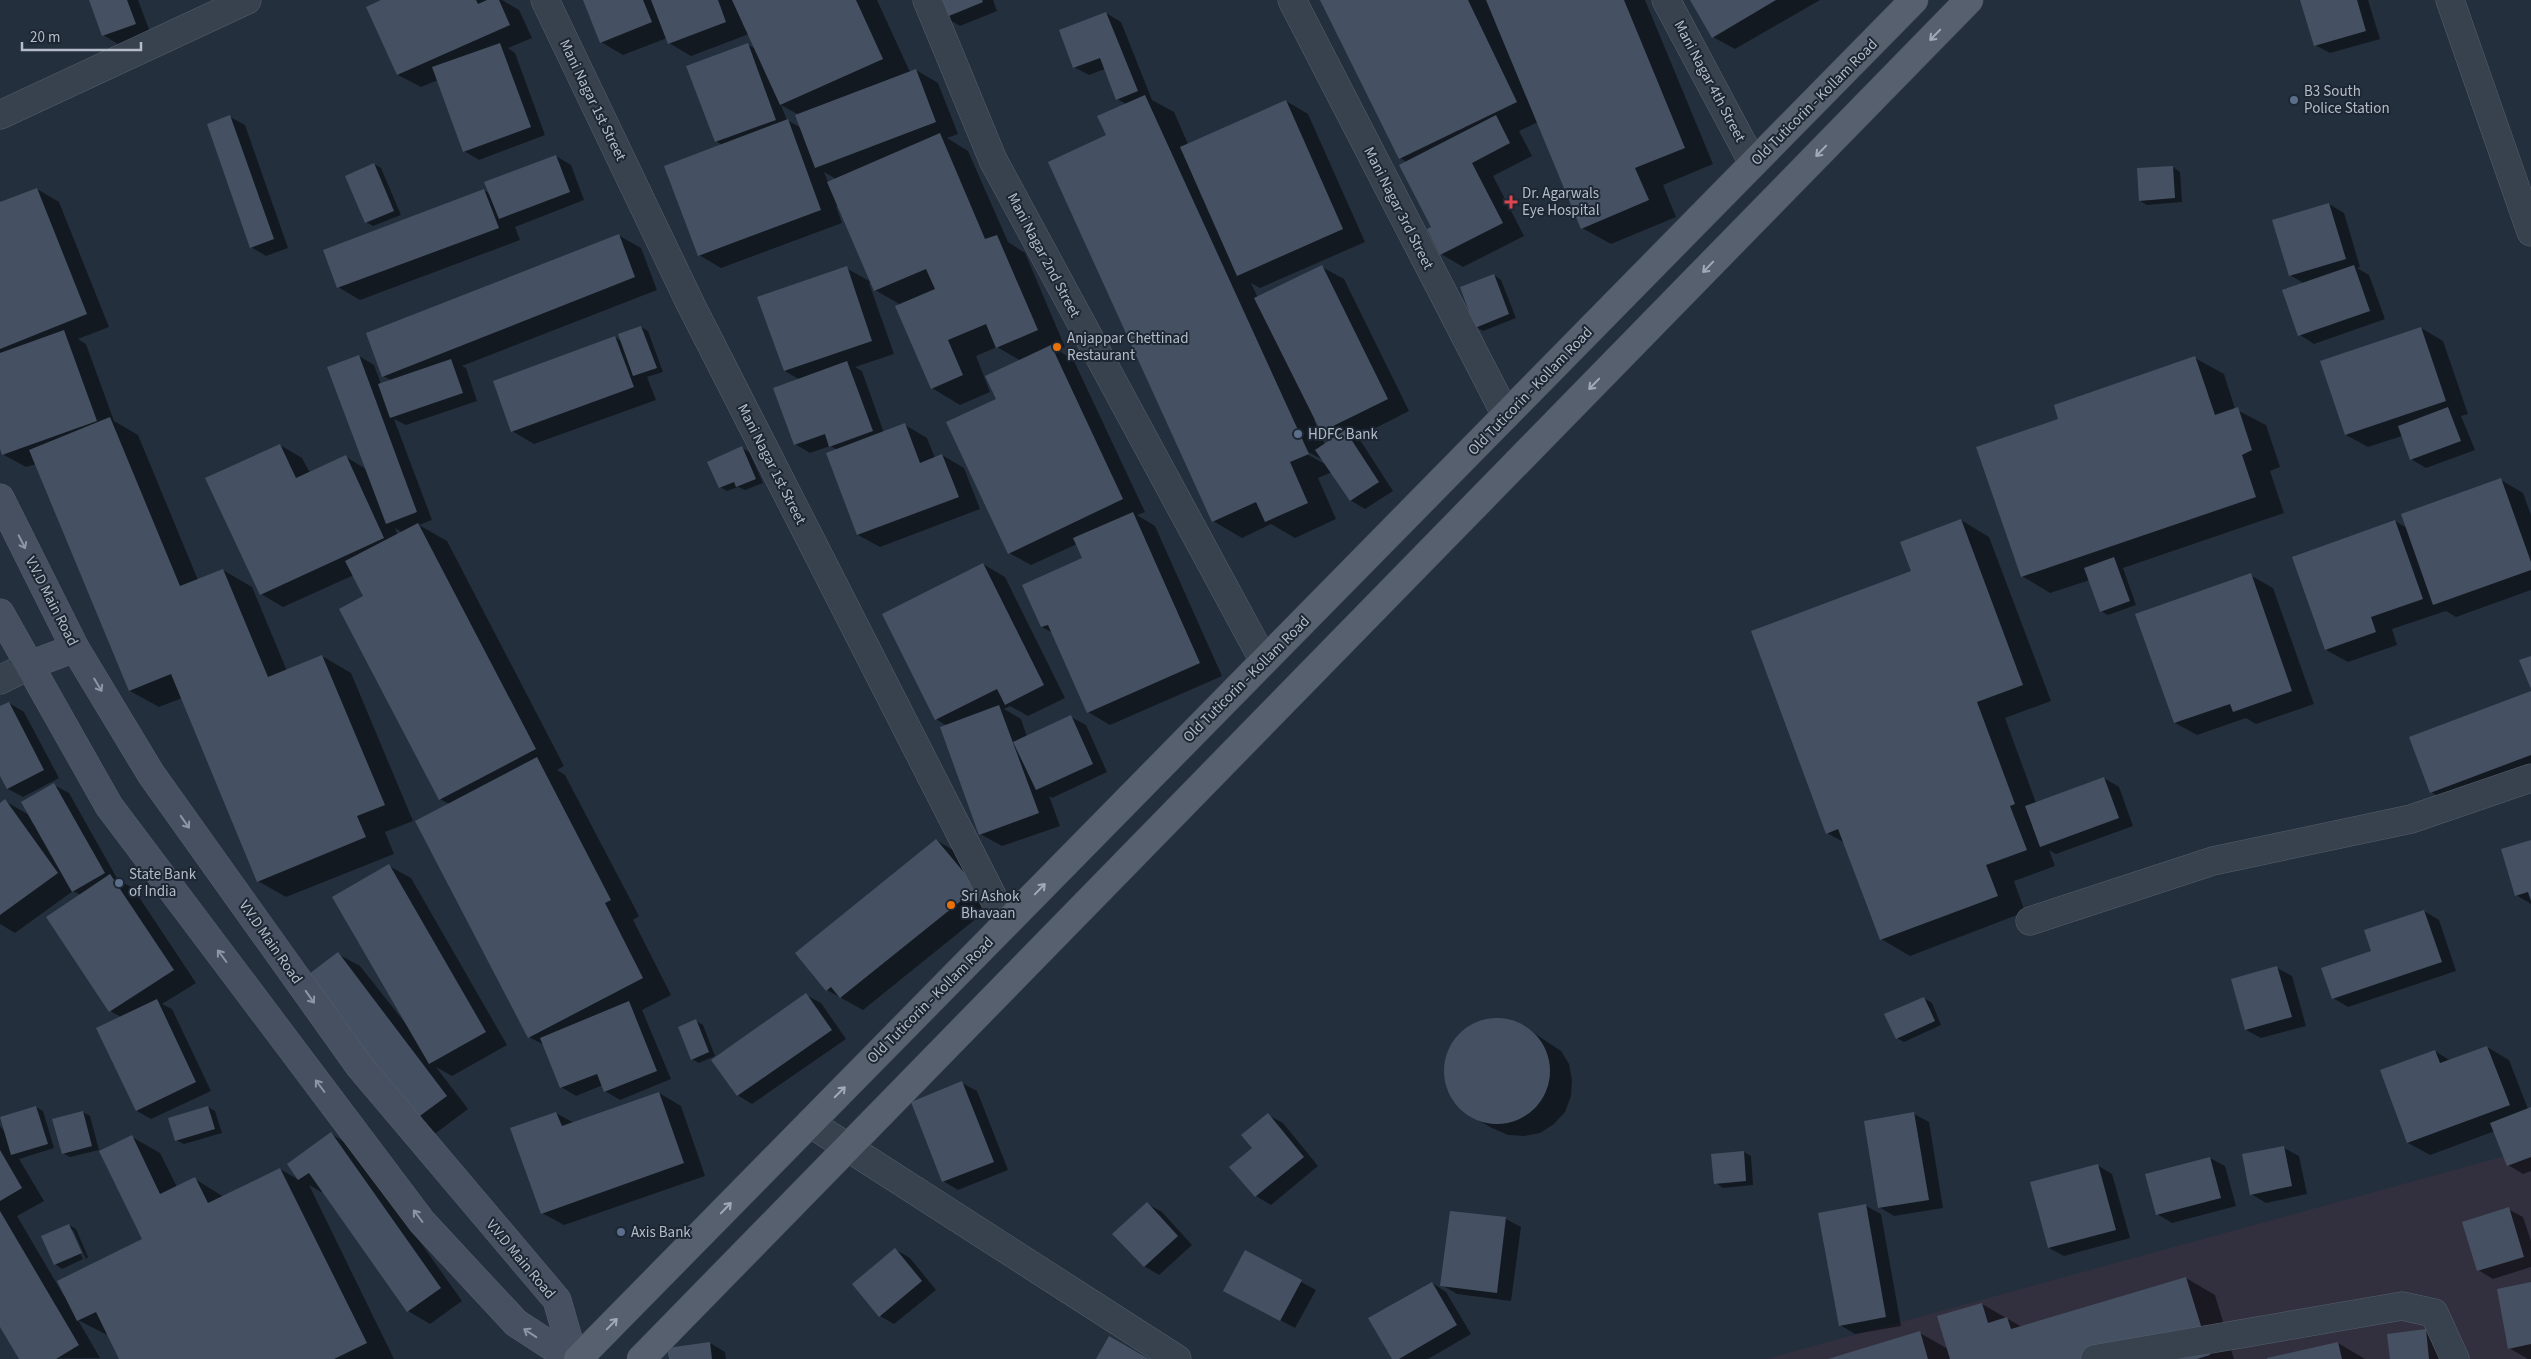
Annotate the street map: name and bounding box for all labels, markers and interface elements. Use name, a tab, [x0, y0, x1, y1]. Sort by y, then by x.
street label: Mani Nagar 4th Street	[1669, 17, 1751, 146]
scale bar	[22, 20, 141, 52]
text: 20 m	[30, 27, 60, 48]
one-way arrow	[1928, 29, 1941, 41]
street label: Old Tuticorin - Kollam Road	[1746, 34, 1882, 170]
street label: Mani Nagar 1st Street	[554, 36, 631, 165]
place label: B3 South Police Station	[2304, 81, 2390, 119]
marker: B3 South Police Station	[2288, 94, 2300, 106]
street label: Mani Nagar 3rd Street	[1359, 143, 1439, 273]
one-way arrow	[1815, 145, 1827, 157]
place label: Dr. Agarwals Eye Hospital	[1522, 183, 1600, 221]
street label: Mani Nagar 2nd Street	[1002, 189, 1085, 321]
marker: Dr. Agarwals Eye Hospital	[1504, 195, 1518, 209]
one-way arrow	[1702, 261, 1714, 273]
street label: Old Tuticorin - Kollam Road	[1463, 322, 1597, 460]
place label: Anjappar Chettinad Restaurant	[1067, 328, 1188, 366]
marker: Anjappar Chettinad Restaurant	[1051, 341, 1063, 353]
one-way arrow	[1588, 377, 1600, 390]
street label: Mani Nagar 1st Street	[732, 400, 811, 528]
place label: HDFC Bank	[1308, 424, 1378, 445]
marker: HDFC Bank	[1292, 428, 1304, 440]
one-way arrow	[18, 534, 27, 549]
street label: V.V.D Main Road	[20, 553, 83, 650]
street label: Old Tuticorin - Kollam Road	[1178, 611, 1314, 747]
one-way arrow	[93, 678, 103, 692]
one-way arrow	[180, 815, 190, 829]
place label: State Bank of India	[129, 864, 197, 902]
marker: State Bank of India	[113, 877, 125, 889]
one-way arrow	[1034, 883, 1046, 895]
place label: Sri Ashok Bhavaan	[961, 886, 1020, 924]
street label: V.V.D Main Road	[234, 896, 307, 988]
marker: Sri Ashok Bhavaan	[945, 899, 957, 911]
street label: Old Tuticorin - Kollam Road	[862, 932, 998, 1068]
one-way arrow	[217, 949, 227, 963]
one-way arrow	[305, 990, 315, 1004]
one-way arrow	[314, 1080, 325, 1093]
one-way arrow	[834, 1086, 846, 1099]
one-way arrow	[720, 1202, 732, 1214]
one-way arrow	[412, 1210, 423, 1223]
street label: V.V.D Main Road	[481, 1215, 560, 1304]
place label: Axis Bank	[631, 1222, 691, 1243]
marker: Axis Bank	[615, 1226, 627, 1238]
one-way arrow	[606, 1318, 618, 1330]
one-way arrow	[523, 1327, 537, 1338]

